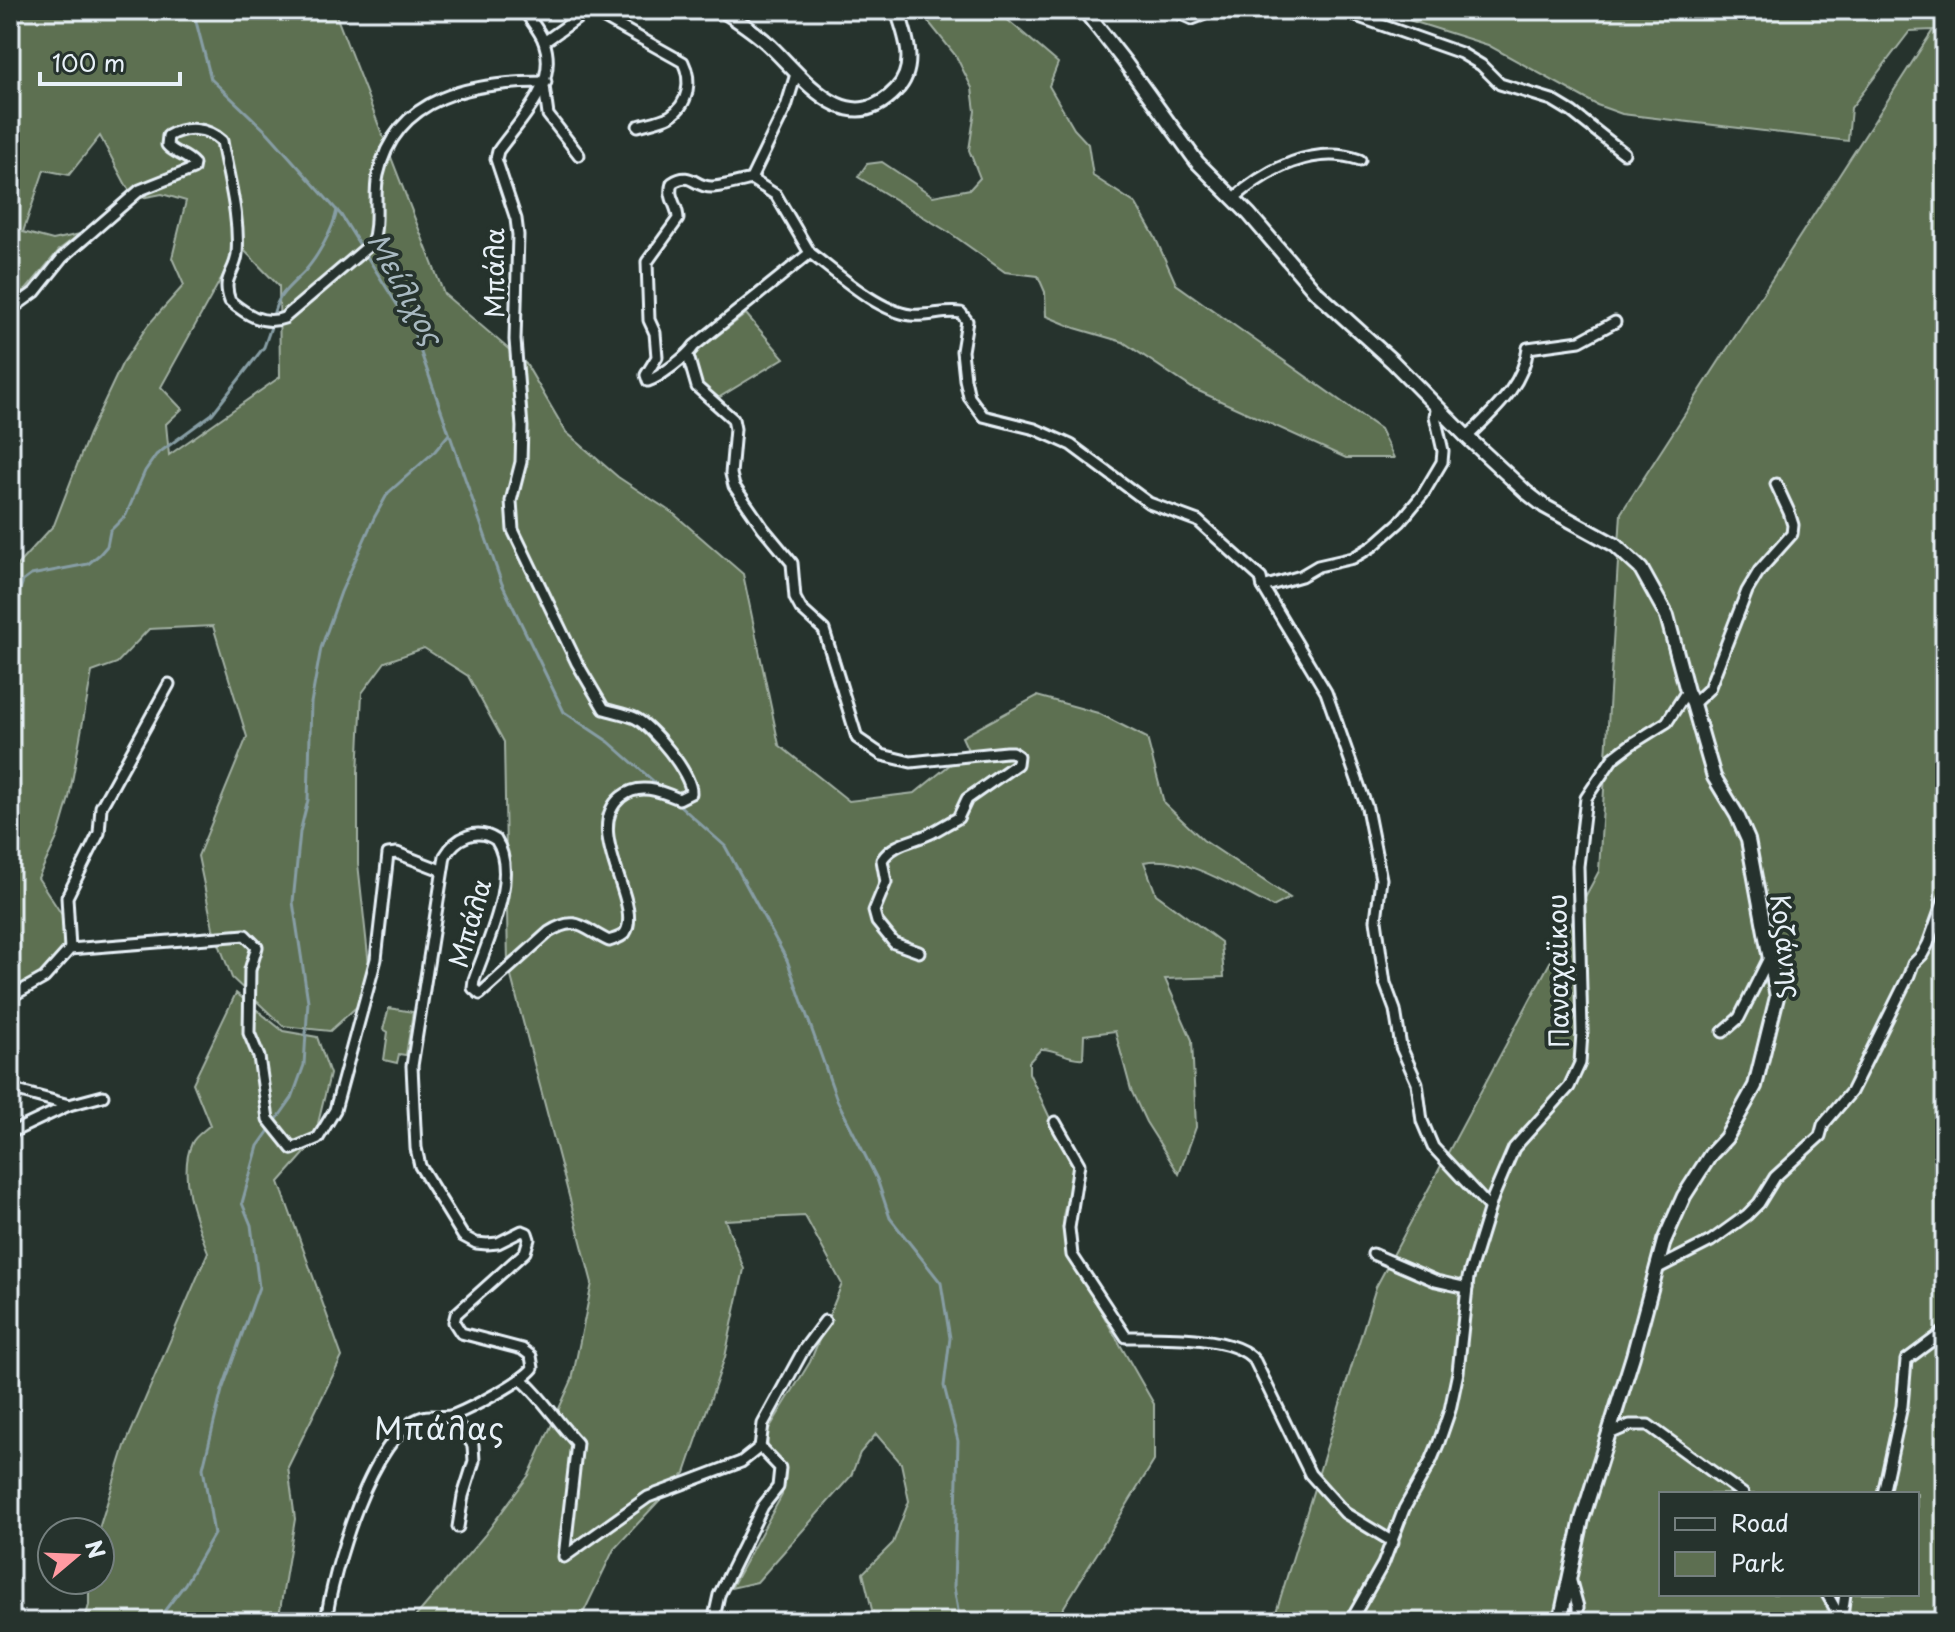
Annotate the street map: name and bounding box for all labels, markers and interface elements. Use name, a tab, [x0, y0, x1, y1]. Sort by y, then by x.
scale bar	[40, 36, 180, 86]
text: 100 m	[52, 44, 125, 80]
water label: Μείλιχος	[357, 224, 456, 354]
street label: Μπάλα	[474, 228, 513, 318]
street label: Μπάλα	[438, 874, 500, 972]
street label: Κοζάνης	[1761, 892, 1813, 1000]
street label: Παναχαϊκου	[1536, 894, 1578, 1048]
district label: Μπάλας	[374, 1405, 506, 1450]
legend	[1659, 1492, 1919, 1596]
text: Road	[1731, 1504, 1789, 1540]
north arrow	[36, 1516, 116, 1596]
text: N	[78, 1535, 115, 1563]
text: Park	[1731, 1544, 1785, 1580]

